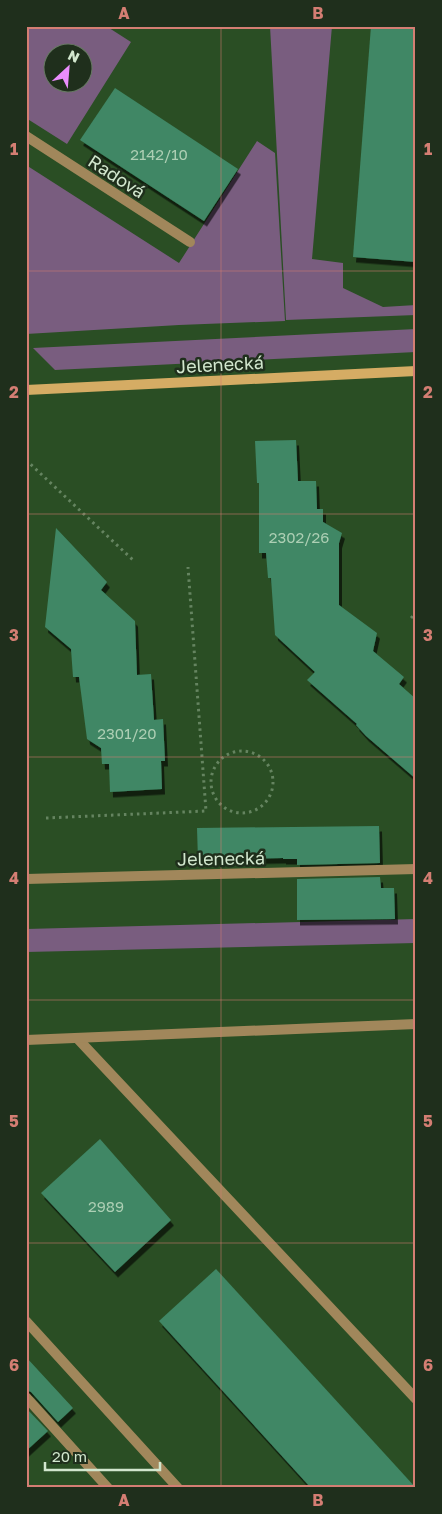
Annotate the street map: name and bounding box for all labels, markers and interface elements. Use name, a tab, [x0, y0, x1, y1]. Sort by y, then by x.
text: A	[118, 3, 130, 23]
text: B	[312, 3, 324, 23]
north arrow	[42, 42, 92, 92]
text: N	[65, 46, 82, 66]
text: 1	[10, 139, 18, 159]
text: 1	[424, 139, 432, 159]
house number: 2142/10	[130, 145, 188, 163]
street label: Radová	[84, 149, 150, 203]
street label: Jelenecká	[176, 351, 264, 377]
text: 2	[9, 382, 19, 402]
text: 2	[423, 382, 433, 402]
house number: 2302/26	[269, 528, 329, 546]
text: 3	[9, 625, 19, 645]
text: 3	[423, 625, 433, 645]
house number: 2301/20	[97, 724, 157, 742]
street label: Jelenecká	[177, 846, 265, 870]
text: 4	[9, 868, 19, 888]
text: 4	[423, 868, 433, 888]
text: 5	[9, 1111, 19, 1131]
text: 5	[423, 1111, 433, 1131]
house number: 2989	[88, 1197, 124, 1215]
text: 6	[9, 1355, 19, 1375]
text: 6	[423, 1355, 433, 1375]
scale bar	[45, 1439, 160, 1471]
text: 20 m	[52, 1447, 87, 1465]
text: A	[118, 1490, 130, 1510]
text: B	[312, 1490, 324, 1510]

